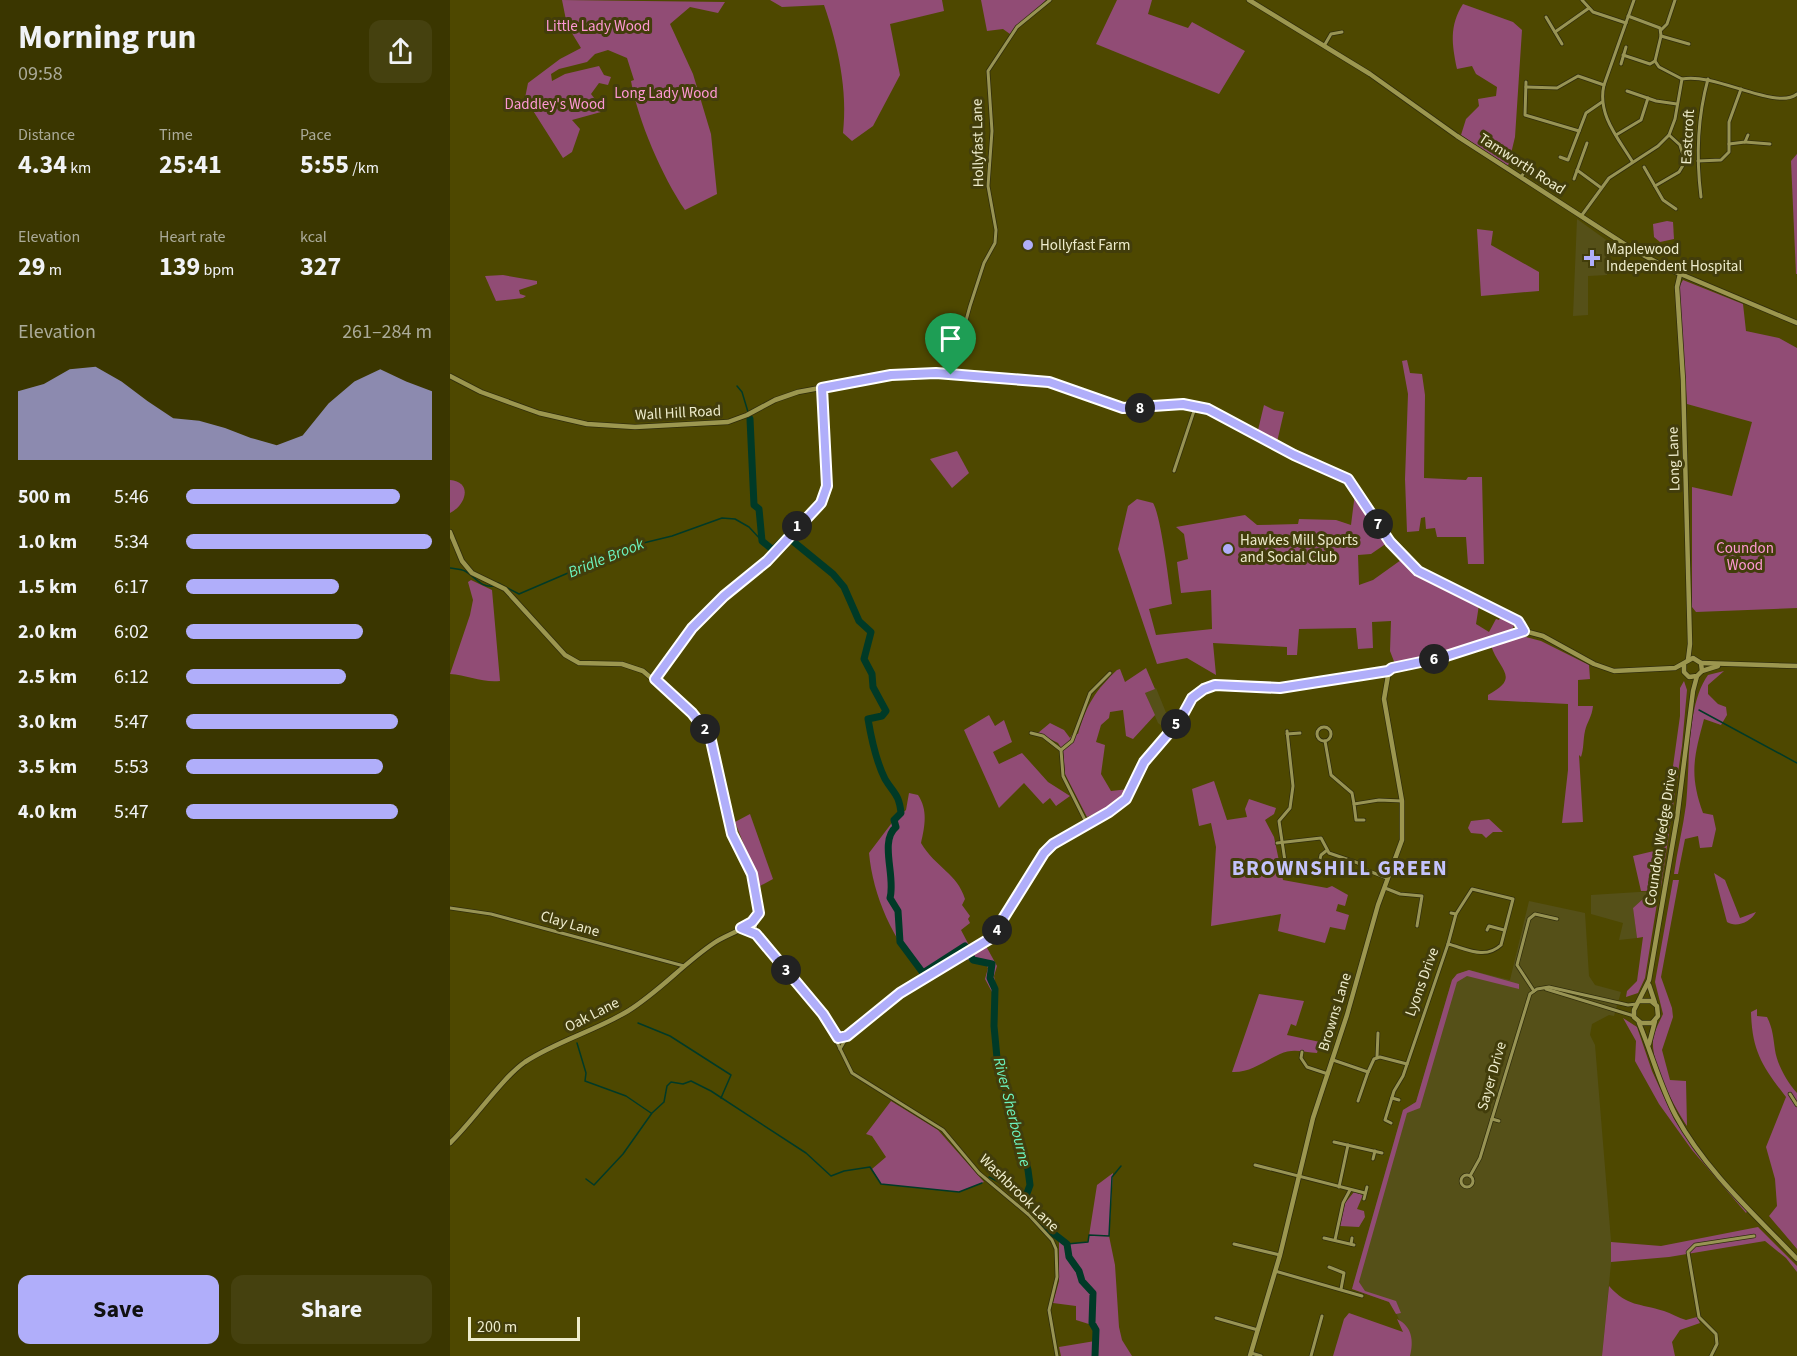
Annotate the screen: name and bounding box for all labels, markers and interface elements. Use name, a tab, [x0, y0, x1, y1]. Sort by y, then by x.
text: Morning run	[18, 14, 196, 61]
park label: Little Lady Wood	[546, 16, 650, 37]
button: share	[369, 20, 432, 83]
text: 09:58	[18, 60, 63, 88]
park label: Long Lady Wood	[614, 83, 718, 104]
park label: Daddley's Wood	[505, 94, 605, 115]
street label: Hollyfast Lane	[967, 98, 989, 188]
street label: Eastcroft	[1676, 109, 1700, 165]
text: Distance	[18, 124, 75, 146]
text: Time	[159, 124, 193, 146]
text: Pace	[300, 124, 331, 146]
street label: Tamworth Road	[1475, 128, 1569, 200]
text: 4.34	[18, 146, 67, 183]
text: 25:41	[159, 146, 222, 183]
text: 5:55	[300, 146, 349, 183]
text: km	[67, 157, 91, 179]
text: /km	[349, 157, 379, 179]
text: Elevation	[18, 226, 80, 248]
text: Heart rate	[159, 226, 226, 248]
text: kcal	[300, 226, 327, 248]
place label: Hollyfast Farm	[1040, 235, 1130, 256]
marker: Hollyfast Farm	[1021, 238, 1035, 252]
place label: Maplewood Independent Hospital	[1606, 239, 1742, 277]
text: 29	[18, 248, 45, 285]
text: 139	[159, 248, 200, 285]
text: 327	[300, 248, 341, 285]
marker: Maplewood Independent Hospital	[1583, 249, 1601, 267]
text: m	[45, 259, 62, 281]
text: bpm	[200, 259, 234, 281]
pin	[925, 313, 976, 375]
text: Elevation	[18, 318, 96, 346]
text: 261–284 m	[342, 318, 432, 346]
icon: arrive	[934, 322, 967, 355]
pin: 8	[1125, 393, 1155, 423]
text: 8	[1136, 397, 1144, 419]
street label: Wall Hill Road	[634, 400, 722, 426]
street label: Long Lane	[1662, 426, 1686, 492]
text: 500 m	[18, 483, 71, 511]
text: 5:46	[114, 483, 149, 511]
pin: 7	[1363, 509, 1393, 539]
pin: 1	[782, 511, 812, 541]
text: 7	[1374, 513, 1382, 535]
text: 1	[793, 515, 801, 537]
text: 1.0 km	[18, 528, 77, 556]
text: 5:34	[114, 528, 149, 556]
place label: Hawkes Mill Sports and Social Club	[1240, 530, 1358, 568]
water label: Bridle Brook	[565, 533, 648, 583]
park label: Coundon Wood	[1716, 538, 1774, 576]
marker: Hawkes Mill Sports and Social Club	[1221, 542, 1235, 556]
text: 1.5 km	[18, 573, 77, 601]
text: 6:17	[114, 573, 149, 601]
text: 2.0 km	[18, 618, 77, 646]
text: 6:02	[114, 618, 149, 646]
pin: 6	[1419, 644, 1449, 674]
text: 6	[1430, 648, 1438, 670]
text: 2.5 km	[18, 663, 77, 691]
text: 6:12	[114, 663, 149, 691]
text: 3.0 km	[18, 708, 77, 736]
text: 5:47	[114, 708, 149, 736]
pin: 5	[1161, 709, 1191, 739]
text: 5	[1172, 713, 1180, 735]
pin: 2	[690, 714, 720, 744]
text: 2	[701, 718, 709, 740]
text: 3.5 km	[18, 753, 77, 781]
text: 5:53	[114, 753, 149, 781]
street label: Coundon Wedge Drive	[1640, 767, 1682, 907]
text: 4.0 km	[18, 798, 77, 826]
text: 5:47	[114, 798, 149, 826]
district label: BROWNSHILL GREEN	[1232, 853, 1448, 883]
street label: Clay Lane	[538, 906, 602, 942]
pin: 4	[982, 915, 1012, 945]
text: 4	[993, 919, 1001, 941]
street label: Lyons Drive	[1400, 945, 1444, 1019]
pin: 3	[771, 955, 801, 985]
text: 3	[782, 959, 790, 981]
street label: Browns Lane	[1313, 970, 1357, 1054]
street label: Oak Lane	[561, 992, 623, 1038]
street label: Sayer Drive	[1472, 1039, 1512, 1113]
water label: River Sherbourne	[988, 1055, 1036, 1170]
street label: Washbrook Lane	[974, 1149, 1064, 1237]
button: Save	[18, 1275, 219, 1344]
button: Share	[231, 1275, 432, 1344]
scale bar	[468, 1314, 580, 1342]
text: 200 m	[477, 1316, 517, 1338]

